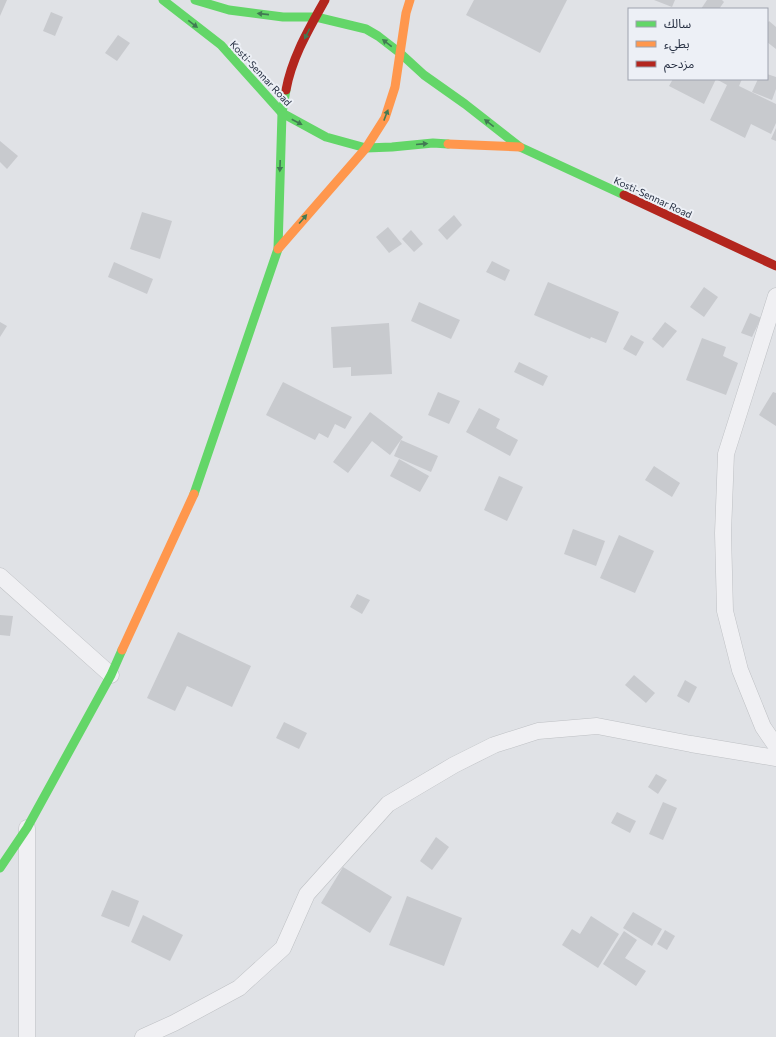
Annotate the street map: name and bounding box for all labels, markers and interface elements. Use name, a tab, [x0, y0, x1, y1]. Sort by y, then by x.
legend	[628, 8, 768, 80]
one-way arrow	[256, 11, 269, 17]
text: سالك	[664, 16, 691, 30]
one-way arrow	[188, 20, 199, 28]
one-way arrow	[303, 28, 310, 40]
text: بطيء	[664, 36, 690, 54]
street label: Kosti-Sennar Road	[228, 38, 294, 108]
one-way arrow	[381, 38, 392, 47]
text: مزدحم	[664, 56, 694, 73]
one-way arrow	[383, 108, 389, 120]
one-way arrow	[484, 118, 495, 127]
one-way arrow	[292, 119, 303, 125]
one-way arrow	[416, 141, 428, 148]
one-way arrow	[277, 160, 283, 173]
street label: Kosti-Sennar Road	[612, 174, 694, 220]
one-way arrow	[299, 214, 308, 225]

